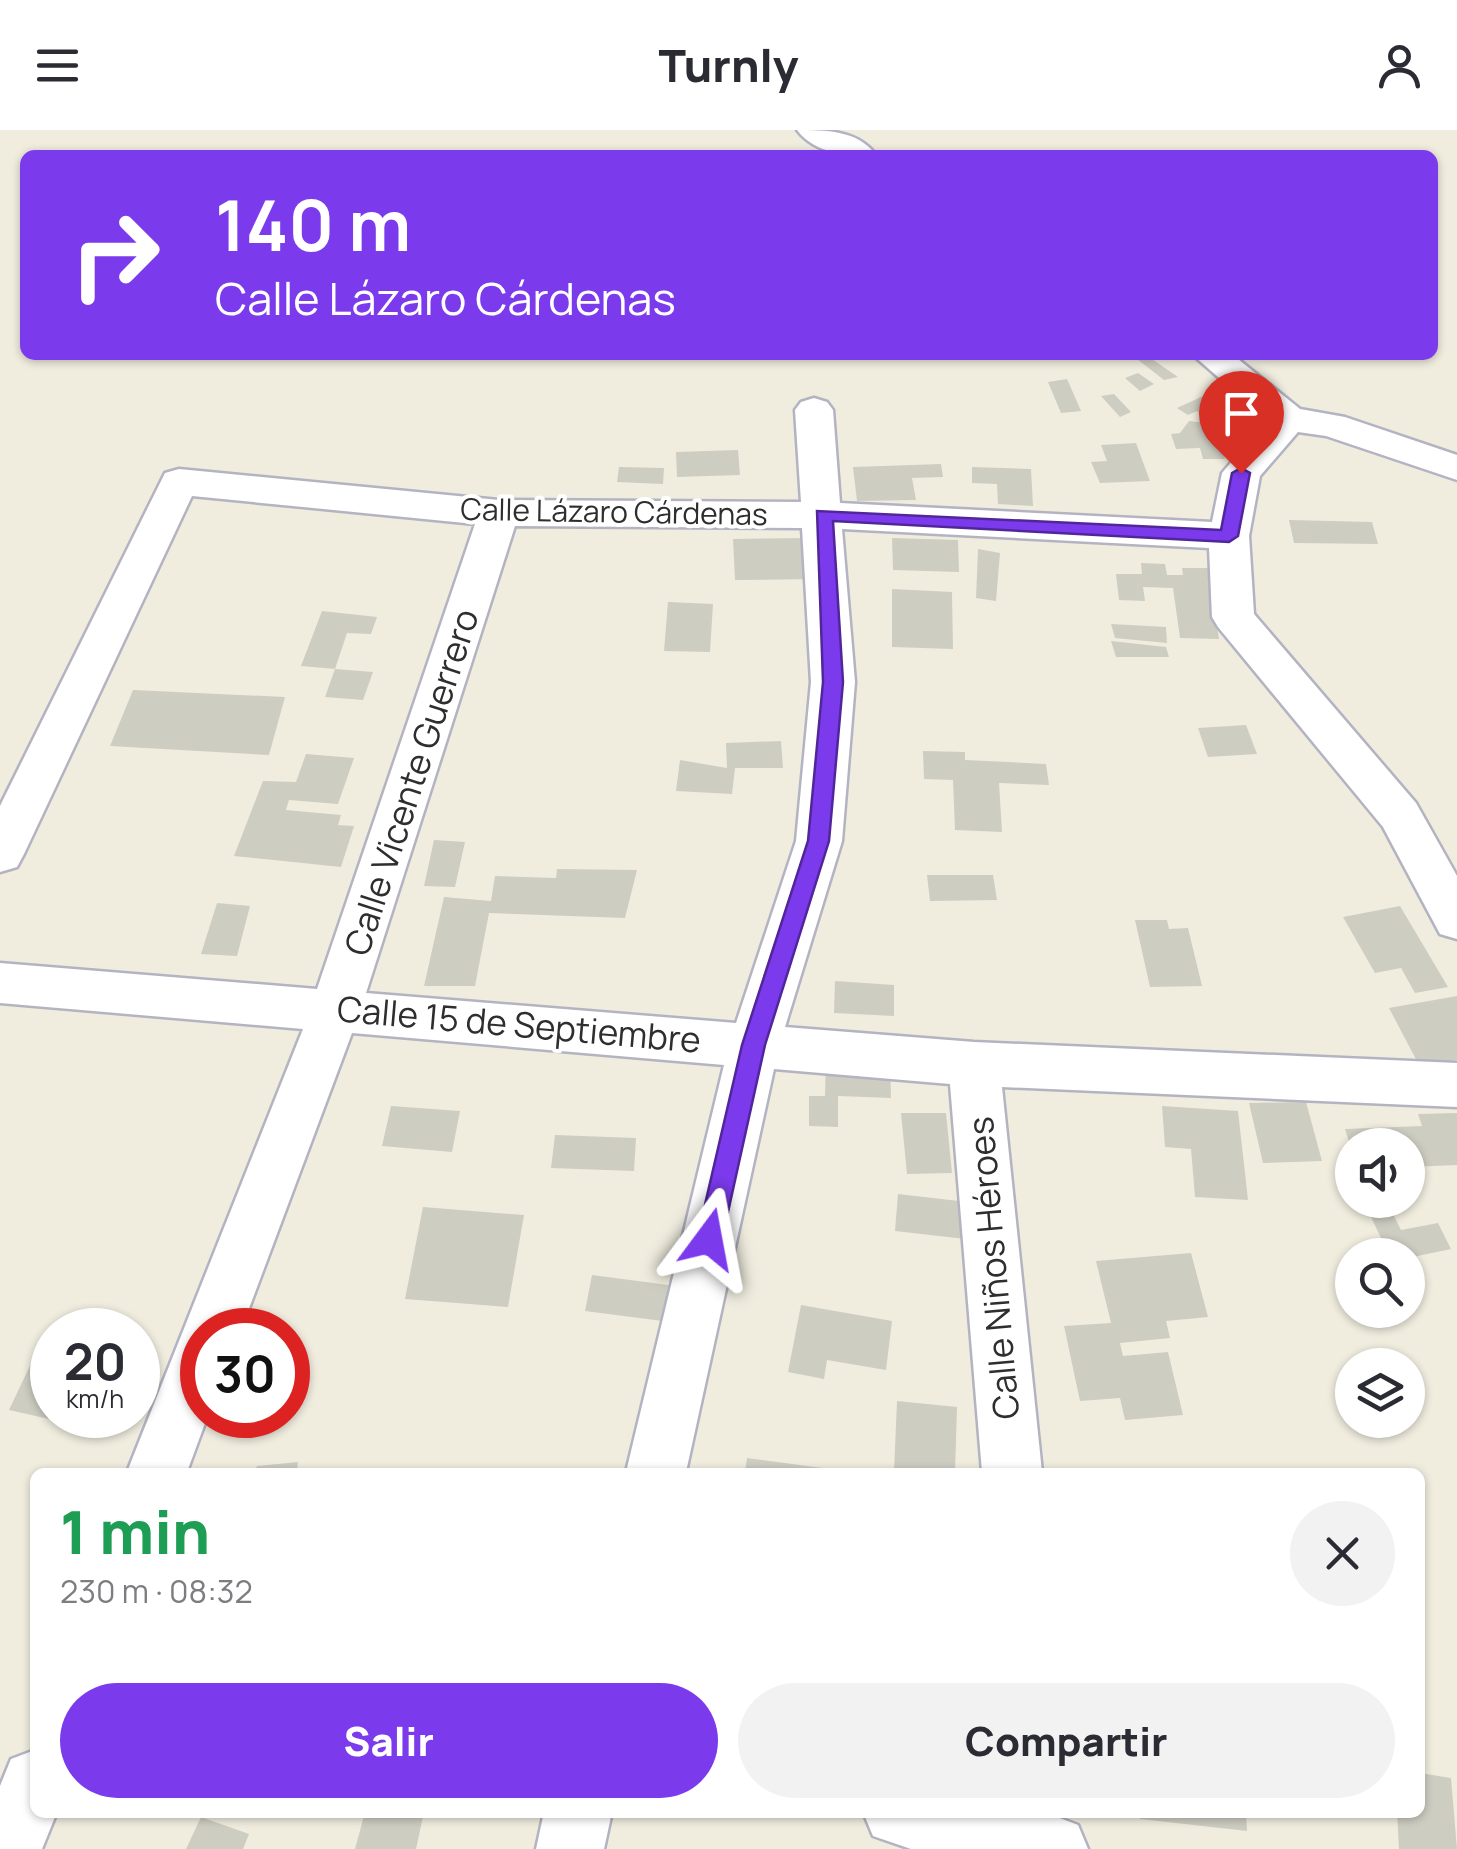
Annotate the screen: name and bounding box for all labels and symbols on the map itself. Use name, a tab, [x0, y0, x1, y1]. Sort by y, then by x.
pin	[1199, 371, 1284, 474]
street label: Calle Lázaro Cárdenas	[460, 488, 768, 534]
street label: Calle Vicente Guerrero	[332, 603, 490, 961]
street label: Calle 15 de Septiembre	[335, 984, 703, 1064]
street label: Calle Niños Héroes	[956, 1115, 1030, 1421]
position arrow	[657, 1187, 761, 1291]
speed limit sign: 30	[180, 1308, 310, 1438]

